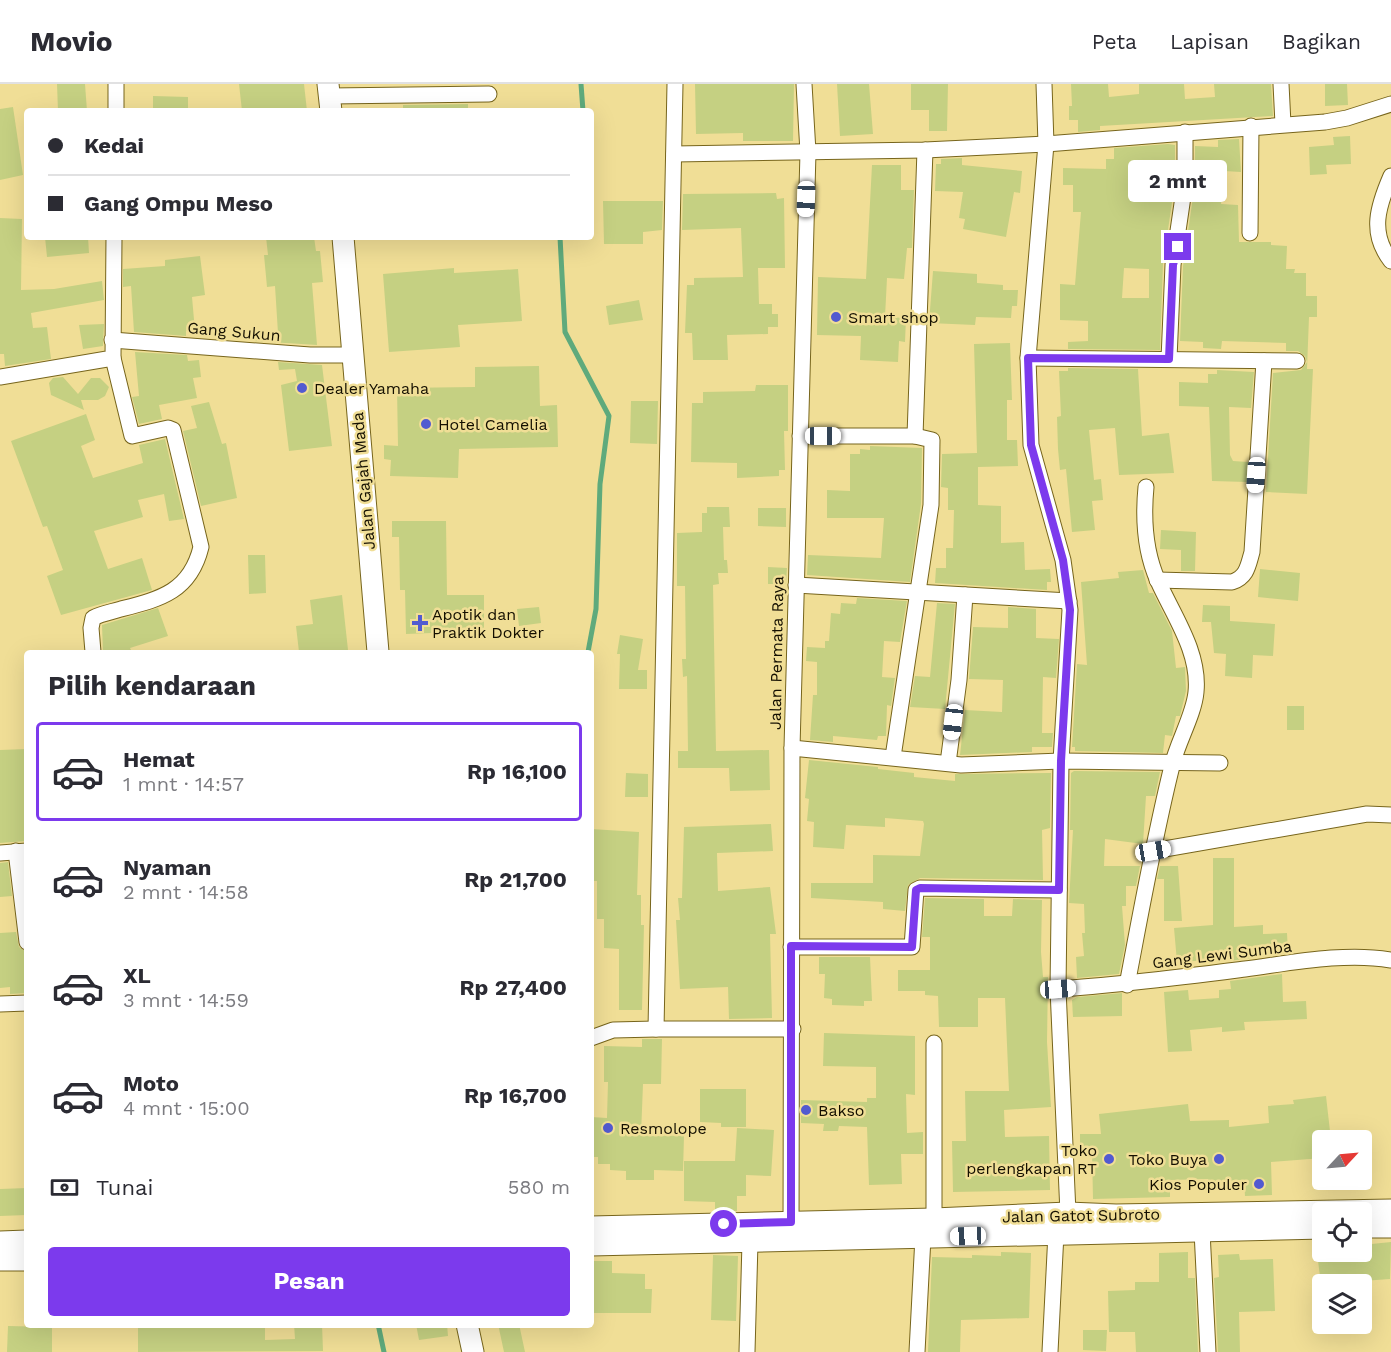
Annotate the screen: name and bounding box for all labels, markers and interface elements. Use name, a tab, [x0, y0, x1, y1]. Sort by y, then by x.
text: Movio	[30, 25, 113, 58]
text: Peta	[1092, 29, 1137, 54]
text: Lapisan	[1170, 29, 1249, 54]
text: Bagikan	[1282, 29, 1361, 54]
text: Kedai	[84, 133, 144, 158]
callout: 2 mnt	[1128, 160, 1228, 202]
text: 2 mnt	[1149, 169, 1206, 193]
car	[796, 181, 816, 217]
text: Gang Ompu Meso	[84, 191, 273, 216]
route end	[1164, 233, 1191, 260]
place label: Smart shop	[848, 308, 939, 327]
marker: Smart shop	[829, 310, 843, 324]
street label: Gang Sukun	[187, 318, 281, 345]
place label: Dealer Yamaha	[314, 379, 429, 398]
marker: Dealer Yamaha	[295, 381, 309, 395]
street label: Jalan Gajah Mada	[348, 411, 379, 551]
place label: Hotel Camelia	[438, 415, 548, 434]
marker: Hotel Camelia	[419, 417, 433, 431]
car	[805, 427, 841, 445]
car	[1246, 456, 1266, 494]
street label: Jalan Permata Raya	[766, 576, 787, 730]
place label: Apotik dan Praktik Dokter	[432, 605, 544, 642]
marker: Apotik dan Praktik Dokter	[413, 616, 427, 630]
text: Pilih kendaraan	[48, 670, 256, 702]
car	[942, 703, 964, 741]
icon: car	[51, 745, 105, 799]
text: Hemat	[123, 747, 195, 772]
text: Rp 16,100	[467, 759, 567, 784]
text: 1 mnt · 14:57	[123, 772, 244, 796]
car	[1134, 839, 1172, 863]
icon: car	[51, 853, 105, 907]
text: Nyaman	[123, 855, 211, 880]
text: Rp 21,700	[464, 867, 567, 892]
text: 2 mnt · 14:58	[123, 880, 249, 904]
street label: Gang Lewi Sumba	[1151, 937, 1293, 972]
icon: car	[51, 961, 105, 1015]
text: XL	[123, 963, 151, 988]
text: Rp 27,400	[459, 975, 567, 1000]
car	[1039, 979, 1077, 999]
text: 3 mnt · 14:59	[123, 988, 249, 1012]
icon: car	[51, 1069, 105, 1123]
text: Moto	[123, 1071, 179, 1096]
text: Rp 16,700	[464, 1083, 567, 1108]
text: 4 mnt · 15:00	[123, 1096, 250, 1120]
place label: Bakso	[818, 1101, 864, 1120]
marker: Bakso	[799, 1103, 813, 1117]
place label: Resmolope	[620, 1119, 707, 1138]
marker: Resmolope	[601, 1121, 615, 1135]
north arrow	[1312, 1130, 1372, 1190]
map controls	[1312, 1130, 1372, 1334]
place label: Toko perlengkapan RT	[966, 1141, 1097, 1178]
place label: Toko Buya	[1128, 1150, 1207, 1169]
marker: Toko perlengkapan RT	[1102, 1152, 1116, 1166]
marker: Toko Buya	[1212, 1152, 1226, 1166]
icon: cash	[48, 1171, 81, 1204]
text: Tunai	[96, 1175, 153, 1200]
text: 580 m	[508, 1175, 570, 1199]
place label: Kios Populer	[1149, 1175, 1247, 1194]
marker: Kios Populer	[1252, 1177, 1266, 1191]
button: locate	[1312, 1202, 1372, 1262]
street label: Jalan Gatot Subroto	[1002, 1205, 1160, 1226]
route start	[710, 1210, 737, 1237]
car	[950, 1226, 986, 1246]
button: Pesan	[48, 1247, 570, 1316]
button: layers	[1312, 1274, 1372, 1334]

